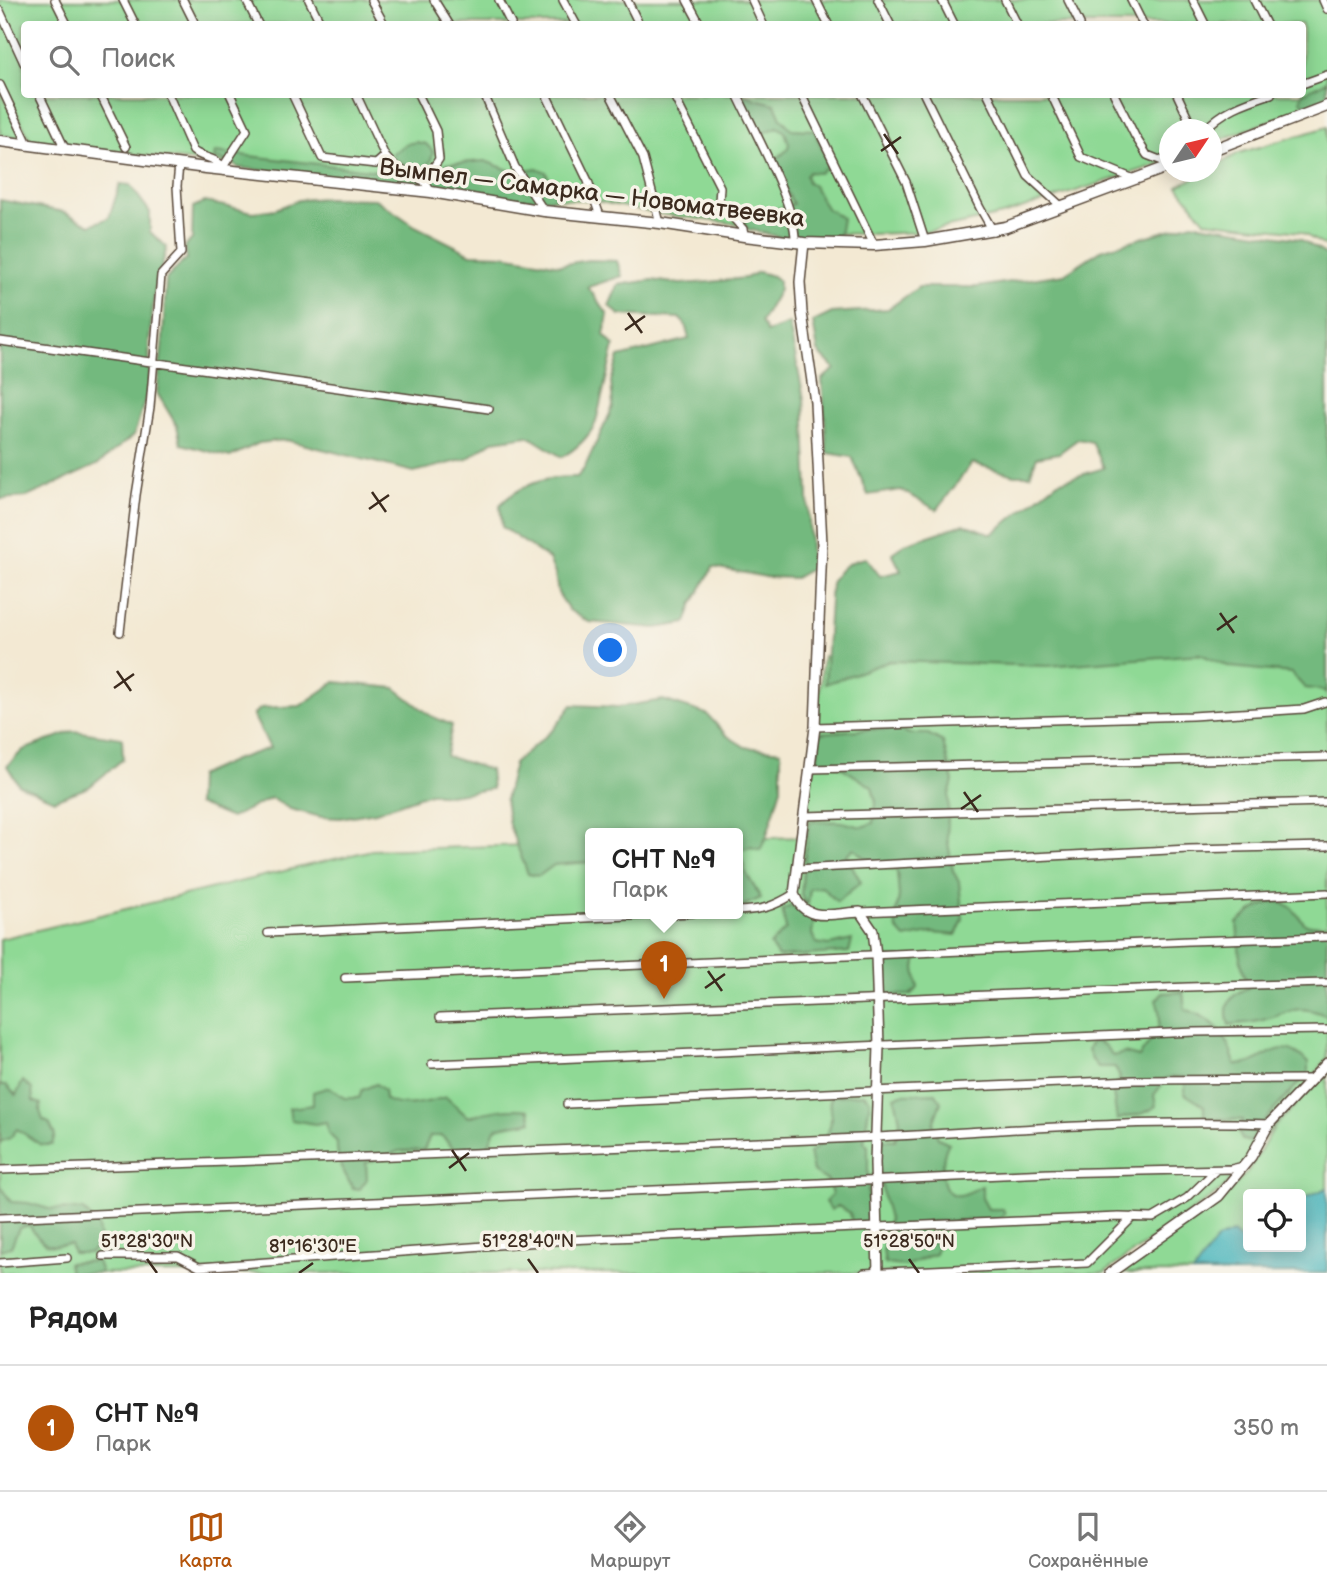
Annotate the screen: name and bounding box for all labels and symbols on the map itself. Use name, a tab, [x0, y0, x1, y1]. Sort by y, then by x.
north arrow	[1159, 119, 1222, 182]
street label: Вымпел — Самарка — Новоматвеевка	[378, 152, 806, 234]
your location	[593, 633, 627, 667]
pin: 1	[641, 941, 687, 999]
text: 51°28'30"N	[101, 1231, 193, 1252]
text: 51°28'40"N	[482, 1231, 574, 1252]
text: 51°28'50"N	[863, 1231, 955, 1252]
text: 81°16'30"E	[269, 1236, 357, 1257]

